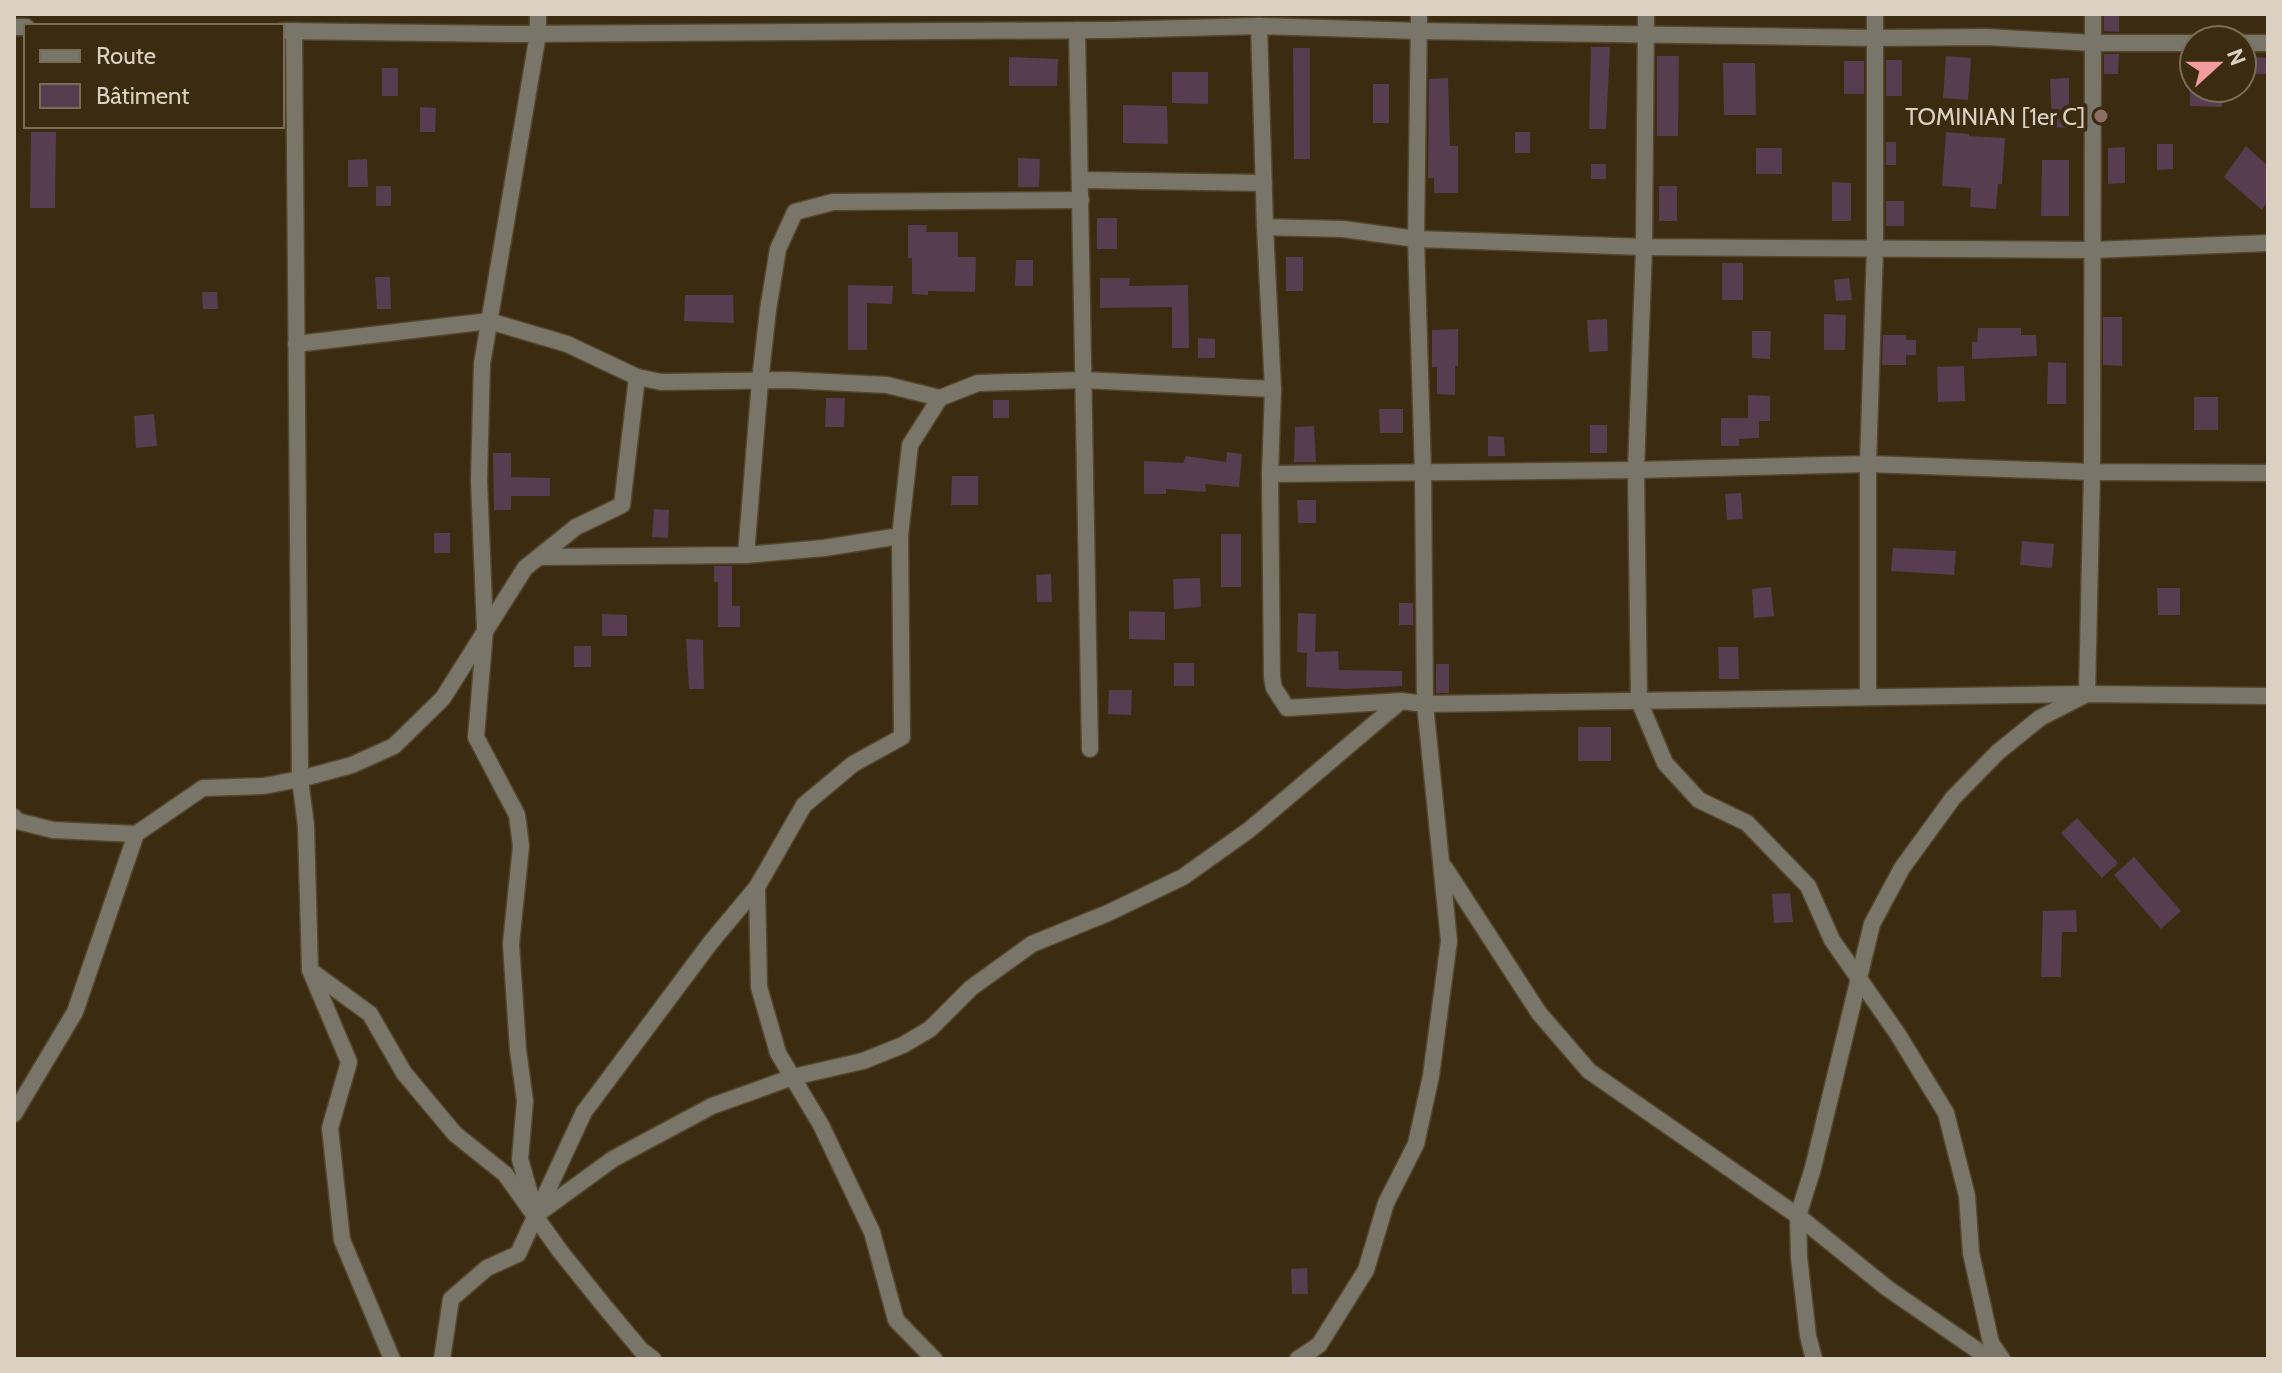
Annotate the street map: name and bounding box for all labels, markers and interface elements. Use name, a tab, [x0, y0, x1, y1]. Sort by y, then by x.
legend	[24, 24, 284, 128]
north arrow	[2178, 24, 2258, 104]
text: Route	[96, 41, 156, 70]
text: N	[2221, 45, 2252, 69]
text: Bâtiment	[96, 81, 189, 110]
place label: TOMINIAN [1er C]	[1905, 102, 2085, 131]
marker: TOMINIAN [1er C]	[2092, 107, 2110, 125]

